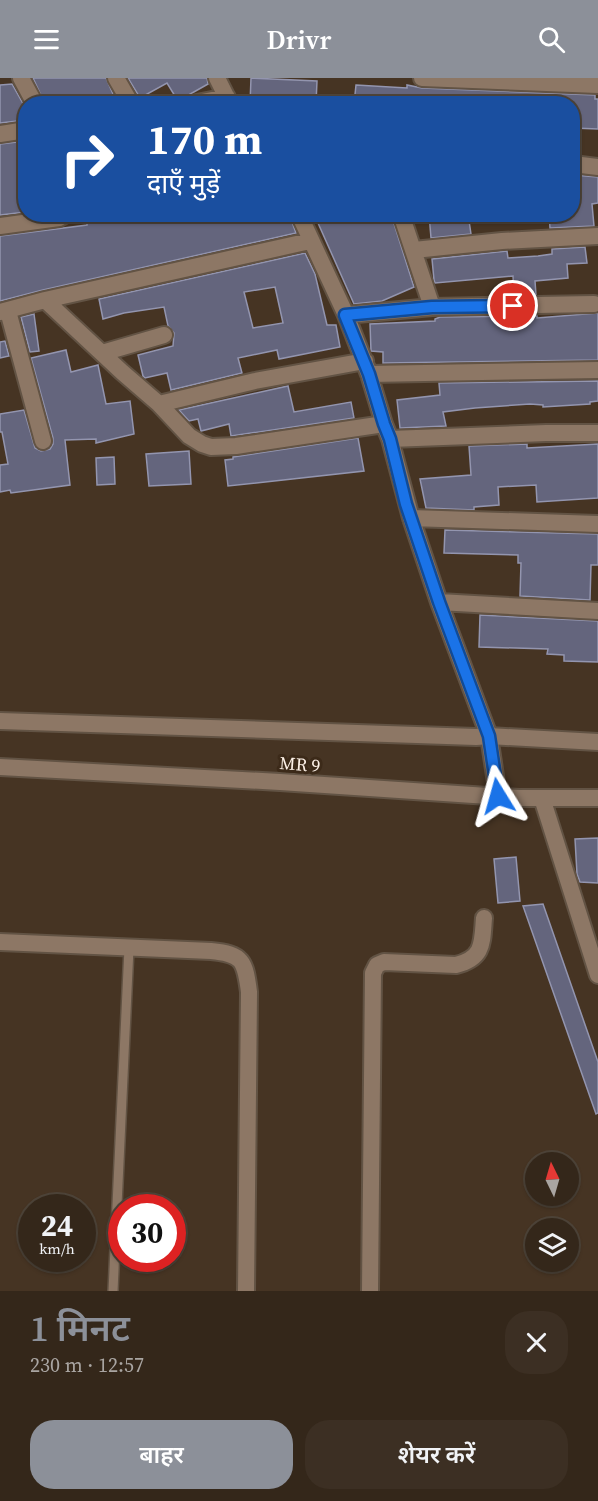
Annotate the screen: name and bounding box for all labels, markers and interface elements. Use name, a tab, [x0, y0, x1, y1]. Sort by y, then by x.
text: Drivr	[267, 21, 331, 58]
icon: menu	[30, 23, 63, 56]
icon: search	[535, 23, 568, 56]
text: 170 m	[147, 110, 262, 168]
icon: right	[48, 120, 126, 198]
text: दाएँ मुड़ें	[147, 165, 220, 202]
pin	[487, 280, 538, 331]
icon: arrive	[496, 289, 529, 322]
street label: MR 9	[279, 750, 321, 778]
position arrow	[466, 764, 530, 828]
north arrow	[525, 1152, 579, 1206]
map controls	[525, 1152, 579, 1272]
speed limit sign: 30	[108, 1194, 186, 1272]
text: 24	[41, 1205, 73, 1246]
button: layers	[525, 1218, 579, 1272]
text: km/h	[39, 1238, 75, 1259]
text: 1 मिनट	[30, 1304, 130, 1353]
button: close	[505, 1311, 568, 1374]
text: 230 m · 12:57	[30, 1351, 144, 1379]
button: बाहर	[30, 1420, 293, 1489]
button: शेयर करें	[305, 1420, 568, 1489]

